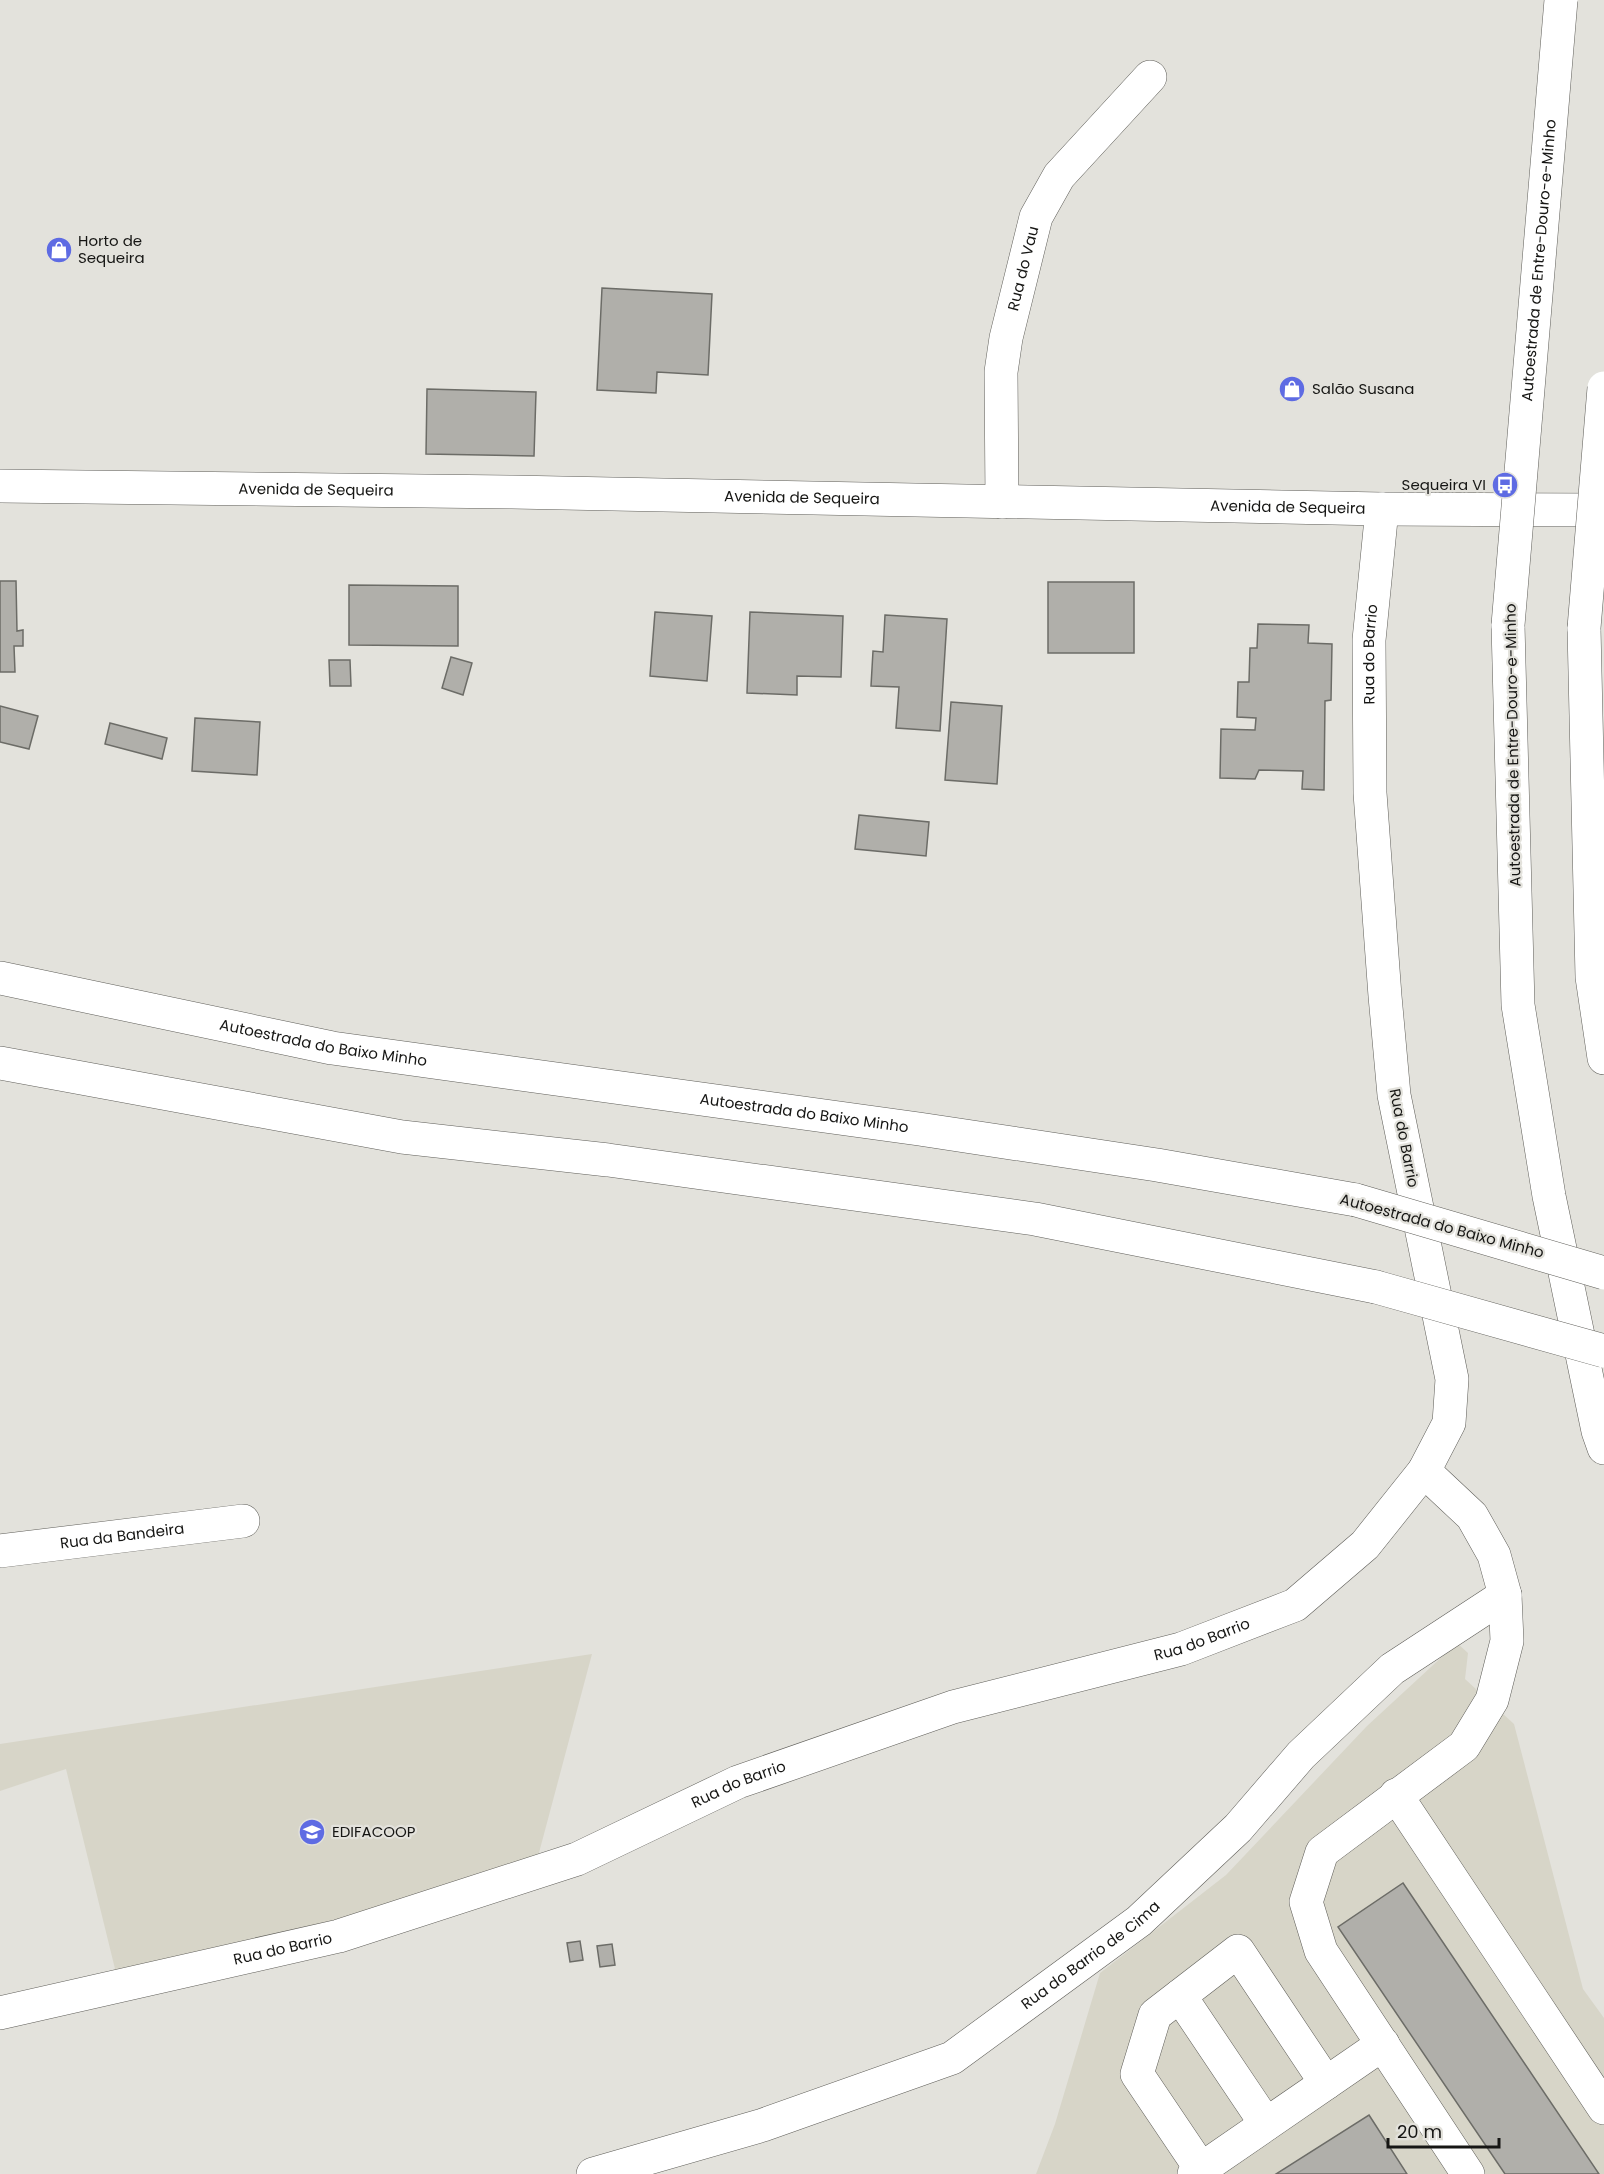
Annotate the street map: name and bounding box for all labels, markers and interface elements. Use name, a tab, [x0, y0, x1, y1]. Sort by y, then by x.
street label: Autoestrada de Entre-Douro-e-Minho	[1516, 118, 1561, 402]
street label: Rua do Vau	[1002, 224, 1043, 313]
place label: Horto de Sequeira	[78, 230, 145, 268]
shop icon: Horto de Sequeira	[44, 235, 74, 265]
shop icon: Salão Susana	[1277, 374, 1307, 404]
place label: Salão Susana	[1312, 378, 1415, 399]
bus stop icon: Sequeira VI	[1490, 470, 1520, 500]
place label: Sequeira VI	[1402, 474, 1486, 495]
street label: Avenida de Sequeira	[238, 478, 394, 501]
street label: Avenida de Sequeira	[724, 485, 880, 509]
street label: Avenida de Sequeira	[1210, 495, 1366, 519]
street label: Rua do Barrio	[1358, 603, 1383, 705]
street label: Autoestrada de Entre-Douro-e-Minho	[1500, 603, 1525, 887]
street label: Autoestrada do Baixo Minho	[218, 1014, 429, 1071]
street label: Rua do Barrio	[1385, 1087, 1424, 1189]
street label: Autoestrada do Baixo Minho	[699, 1088, 910, 1137]
street label: Autoestrada do Baixo Minho	[1338, 1188, 1546, 1263]
street label: Rua da Bandeira	[59, 1517, 185, 1554]
street label: Rua do Barrio	[1152, 1612, 1253, 1665]
street label: Rua do Barrio	[688, 1755, 789, 1813]
school or university icon: EDIFACOOP	[297, 1817, 327, 1847]
place label: EDIFACOOP	[332, 1821, 416, 1842]
street label: Rua do Barrio de Cima	[1017, 1896, 1164, 2014]
street label: Rua do Barrio	[231, 1927, 334, 1970]
scale bar	[1388, 2111, 1499, 2149]
text: 20 m	[1397, 2119, 1442, 2144]

